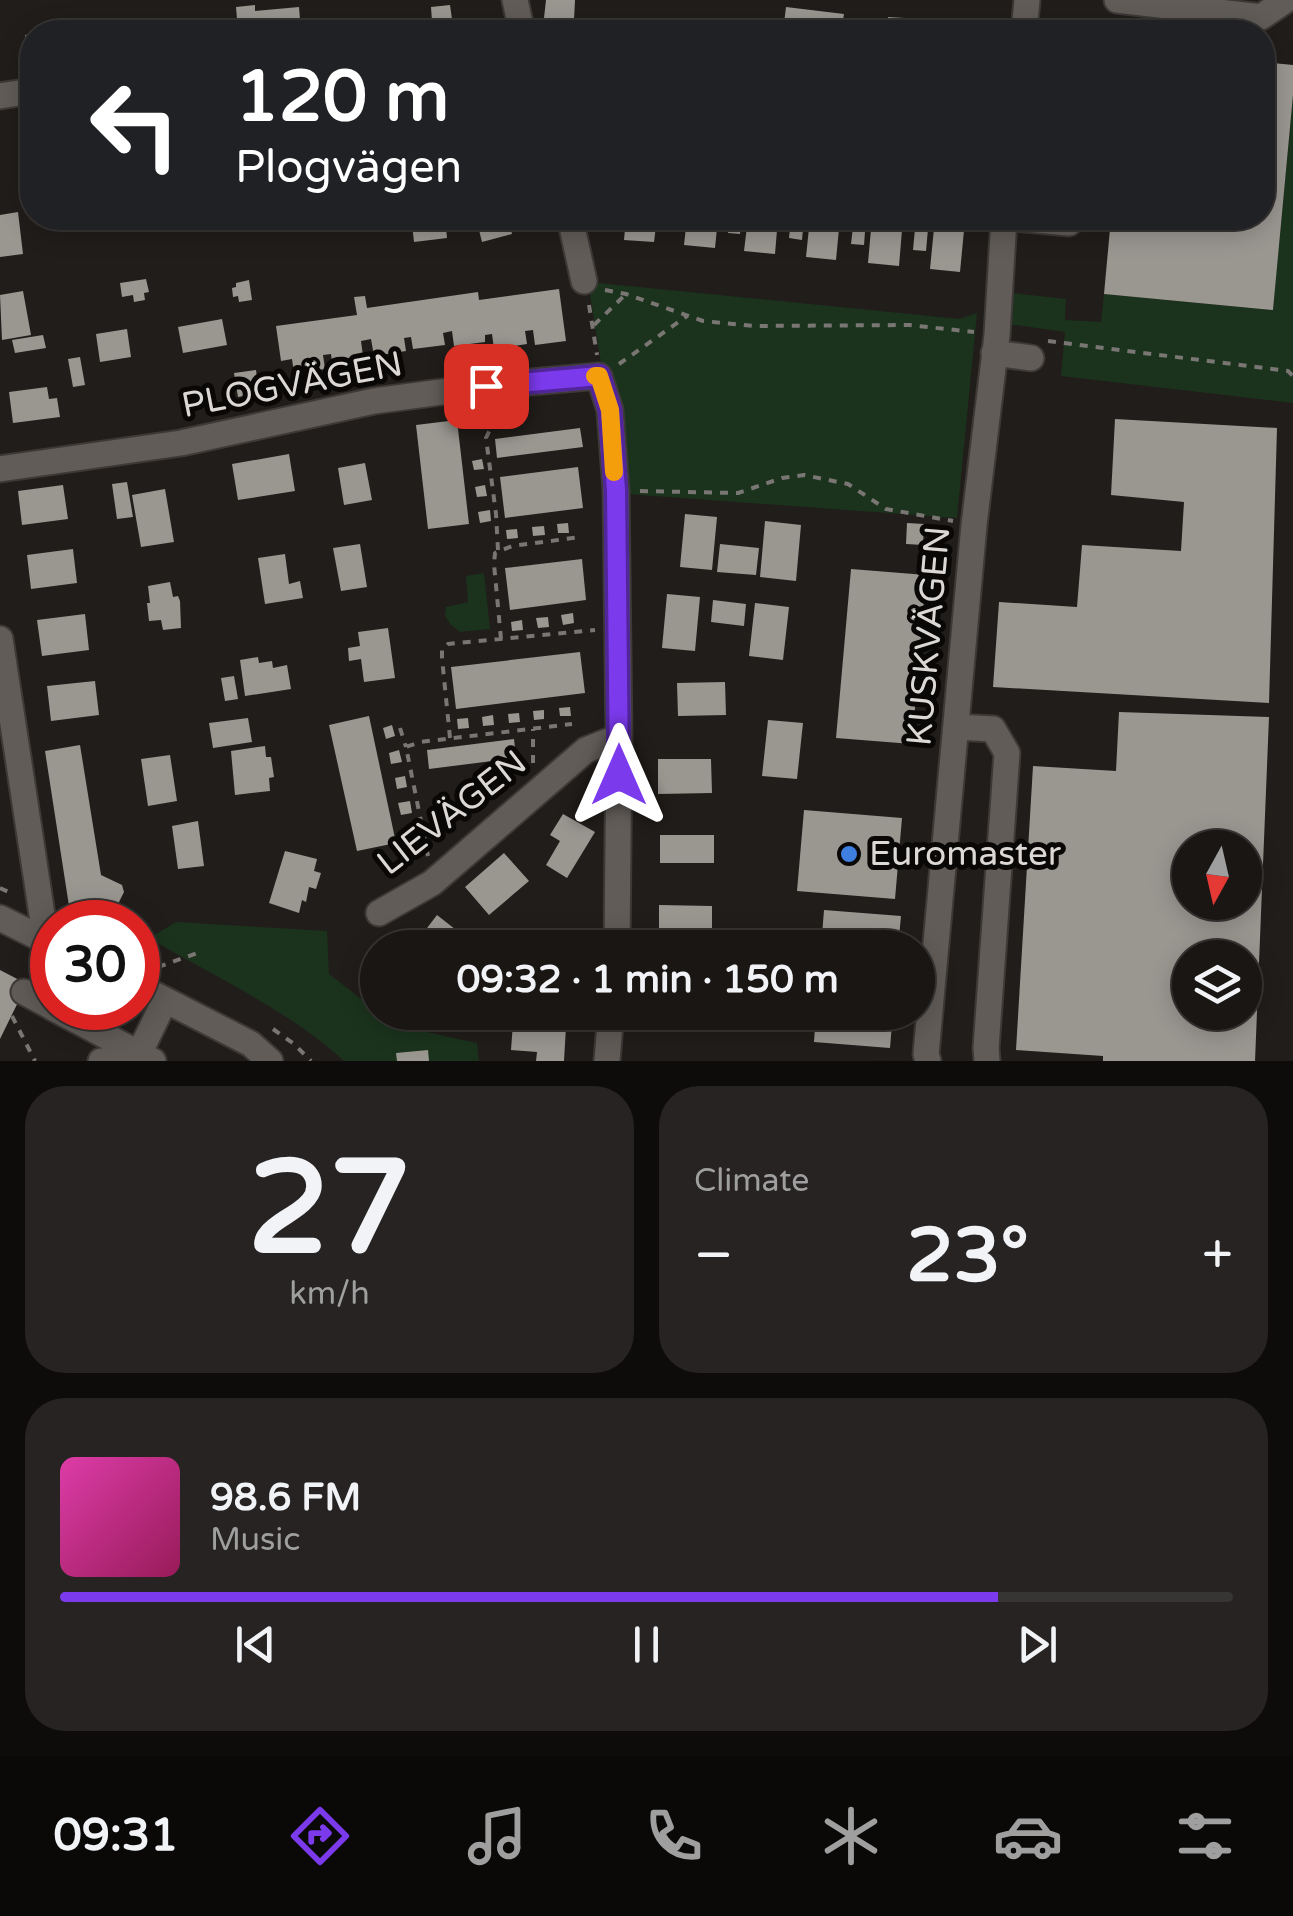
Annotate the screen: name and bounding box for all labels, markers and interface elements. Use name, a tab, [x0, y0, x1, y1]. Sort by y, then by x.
text: 120 m	[235, 56, 449, 140]
icon: left	[70, 60, 200, 190]
text: Plogvägen	[235, 141, 462, 195]
street label: PLOGVÄGEN	[178, 343, 406, 427]
pin	[444, 344, 529, 429]
icon: arrive	[459, 359, 514, 414]
street label: KUSKVÄGEN	[898, 524, 960, 748]
position arrow	[567, 723, 671, 827]
street label: LIEVÄGEN	[369, 742, 535, 884]
north arrow	[1172, 830, 1262, 920]
map controls	[1172, 830, 1262, 1030]
place label: Euromaster	[869, 833, 1062, 875]
marker: Euromaster	[838, 843, 860, 865]
speed limit sign: 30	[30, 900, 160, 1030]
button: layers	[1172, 940, 1262, 1030]
text: 09:32 · 1 min · 150 m	[456, 957, 839, 1003]
text: 27	[248, 1132, 411, 1288]
text: Climate	[694, 1162, 809, 1200]
text: 23°	[906, 1211, 1029, 1301]
text: −	[694, 1223, 733, 1289]
text: +	[1202, 1223, 1233, 1289]
text: km/h	[289, 1275, 370, 1313]
text: 98.6 FM	[210, 1475, 361, 1521]
text: Music	[210, 1521, 300, 1559]
icon: previous	[228, 1617, 283, 1672]
icon: pause	[619, 1617, 674, 1672]
icon: next	[1010, 1617, 1065, 1672]
icon: directions	[285, 1801, 355, 1871]
icon: music	[462, 1801, 532, 1871]
icon: phone	[639, 1801, 709, 1871]
icon: climate	[816, 1801, 886, 1871]
icon: car	[993, 1801, 1063, 1871]
icon: filters	[1170, 1801, 1240, 1871]
text: 09:31	[53, 1809, 178, 1863]

